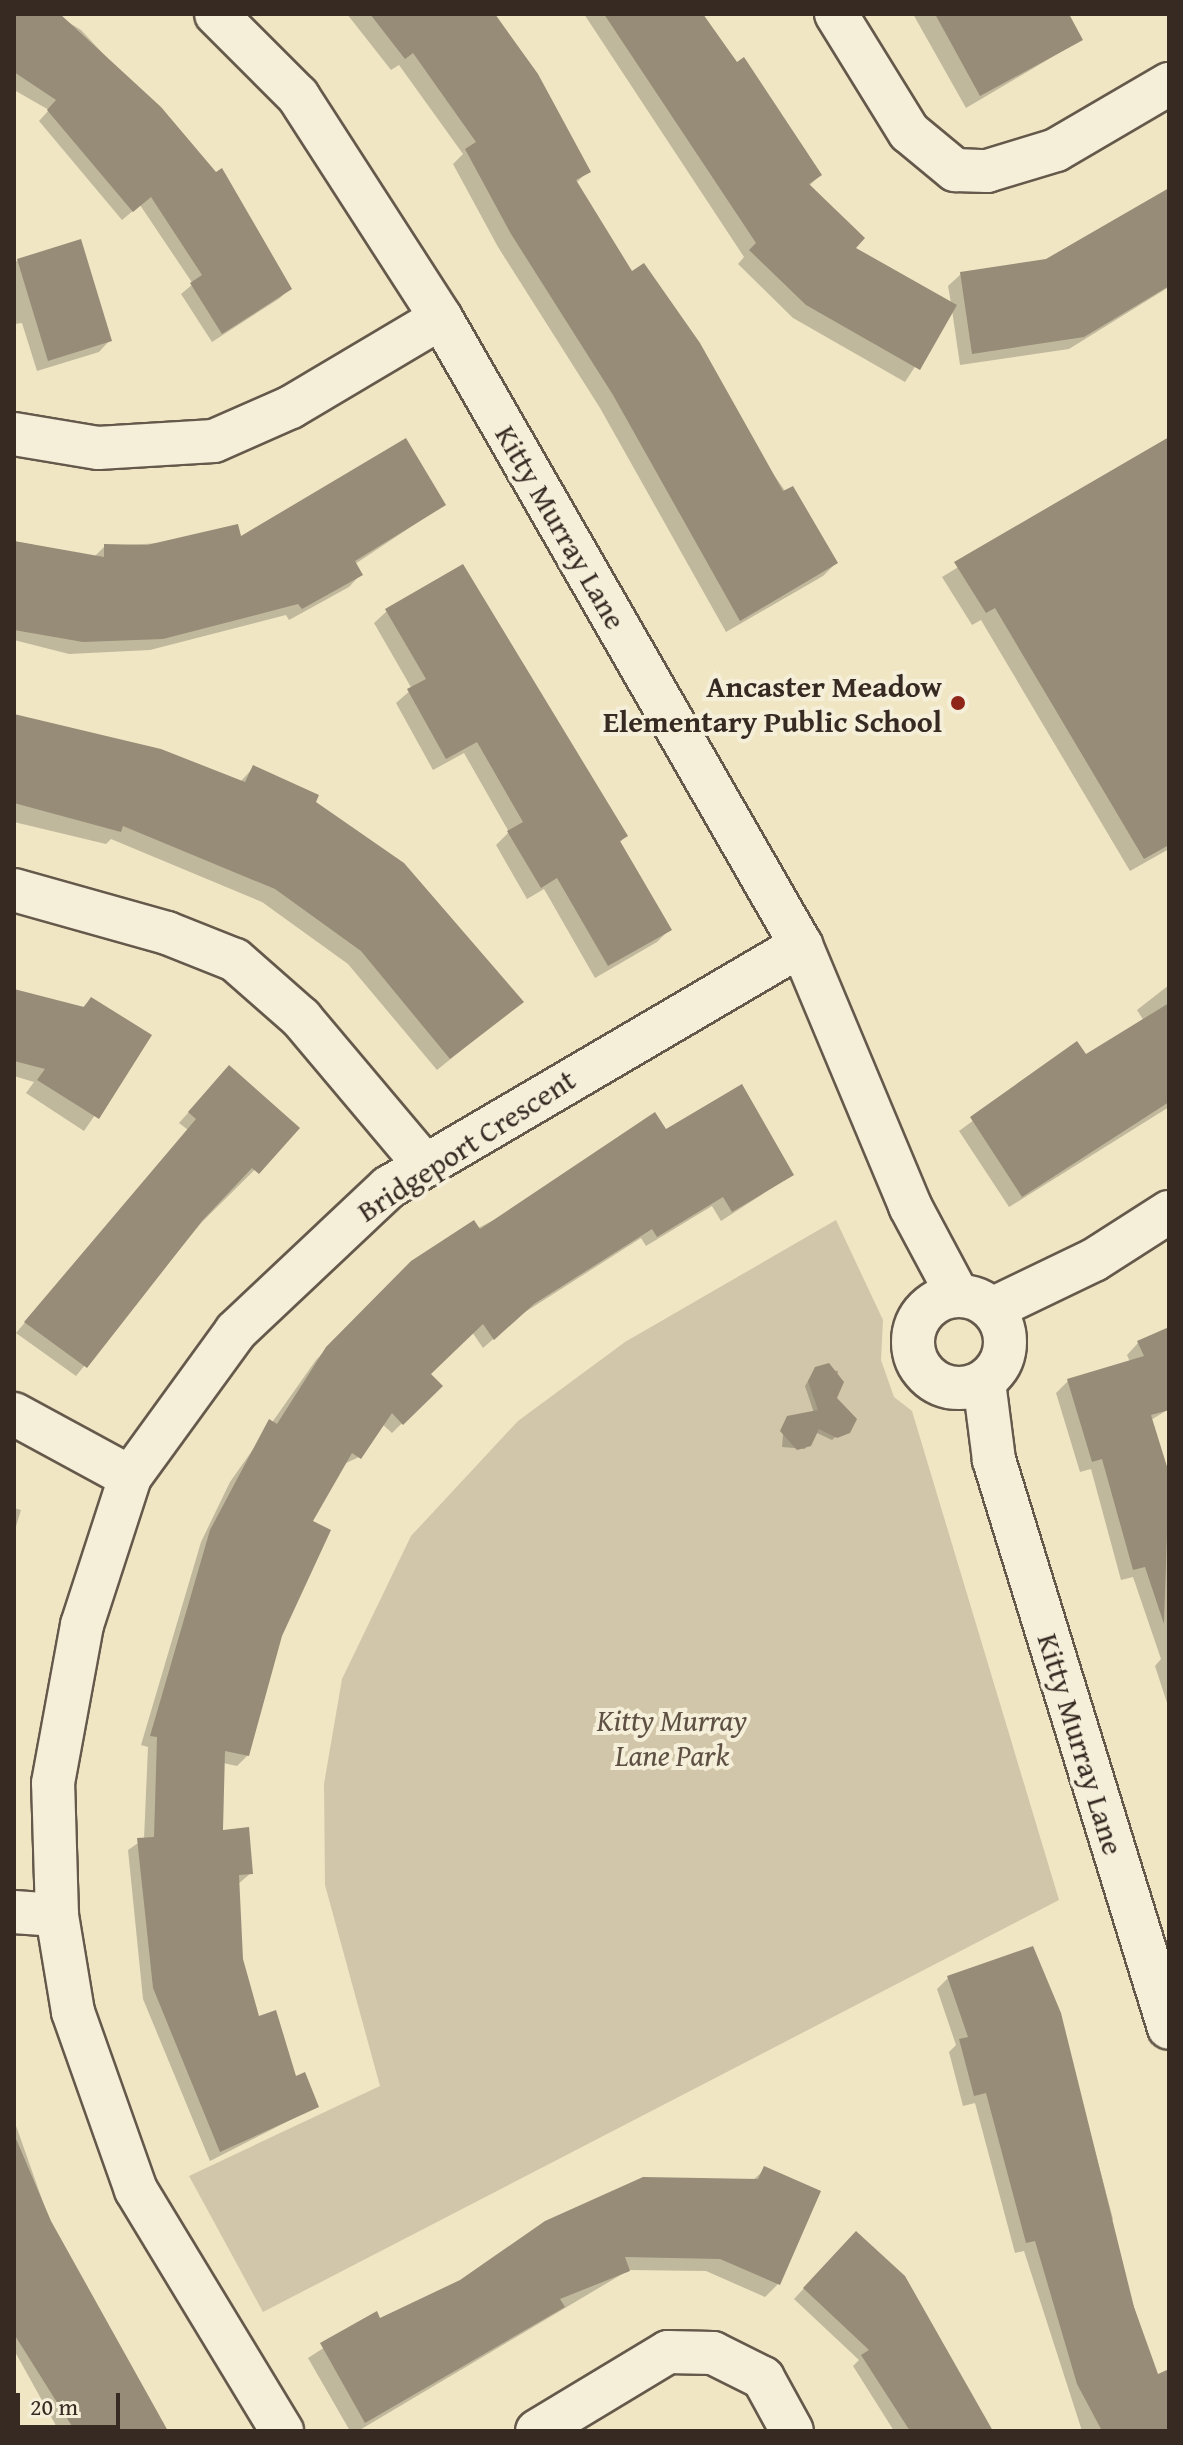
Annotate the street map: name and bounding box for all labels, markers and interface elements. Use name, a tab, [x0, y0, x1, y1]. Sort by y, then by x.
street label: Kitty Murray Lane	[488, 419, 634, 635]
place label: Ancaster Meadow Elementary Public School	[603, 668, 942, 738]
marker: Ancaster Meadow Elementary Public School	[949, 694, 967, 712]
street label: Bridgeport Crescent	[350, 1061, 582, 1229]
street label: Kitty Murray Lane	[1030, 1629, 1132, 1859]
park label: Kitty Murray Lane Park	[597, 1702, 747, 1772]
scale bar	[20, 2377, 124, 2427]
text: 20 m	[30, 2389, 78, 2424]

